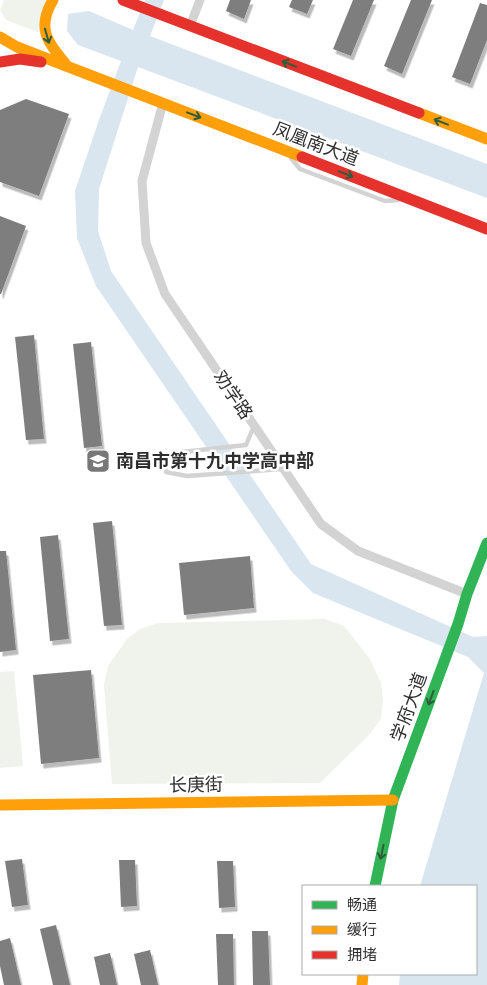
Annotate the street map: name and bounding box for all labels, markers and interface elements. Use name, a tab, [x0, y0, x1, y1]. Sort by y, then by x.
one-way arrow	[42, 28, 52, 44]
one-way arrow	[282, 59, 298, 68]
one-way arrow	[186, 111, 202, 120]
one-way arrow	[434, 116, 449, 125]
street label: 凤凰南大道	[270, 118, 362, 170]
one-way arrow	[338, 170, 353, 179]
street label: 劝学路	[209, 366, 257, 424]
school or university icon: 南昌市第十九中学高中部	[85, 448, 111, 474]
place label: 南昌市第十九中学高中部	[116, 450, 314, 472]
street label: 学府大道	[386, 669, 432, 745]
one-way arrow	[426, 689, 435, 705]
street label: 长庚街	[169, 774, 223, 796]
one-way arrow	[377, 844, 387, 860]
legend	[302, 885, 477, 975]
text: 畅通	[347, 896, 377, 914]
text: 缓行	[347, 921, 377, 939]
text: 拥堵	[347, 946, 377, 964]

